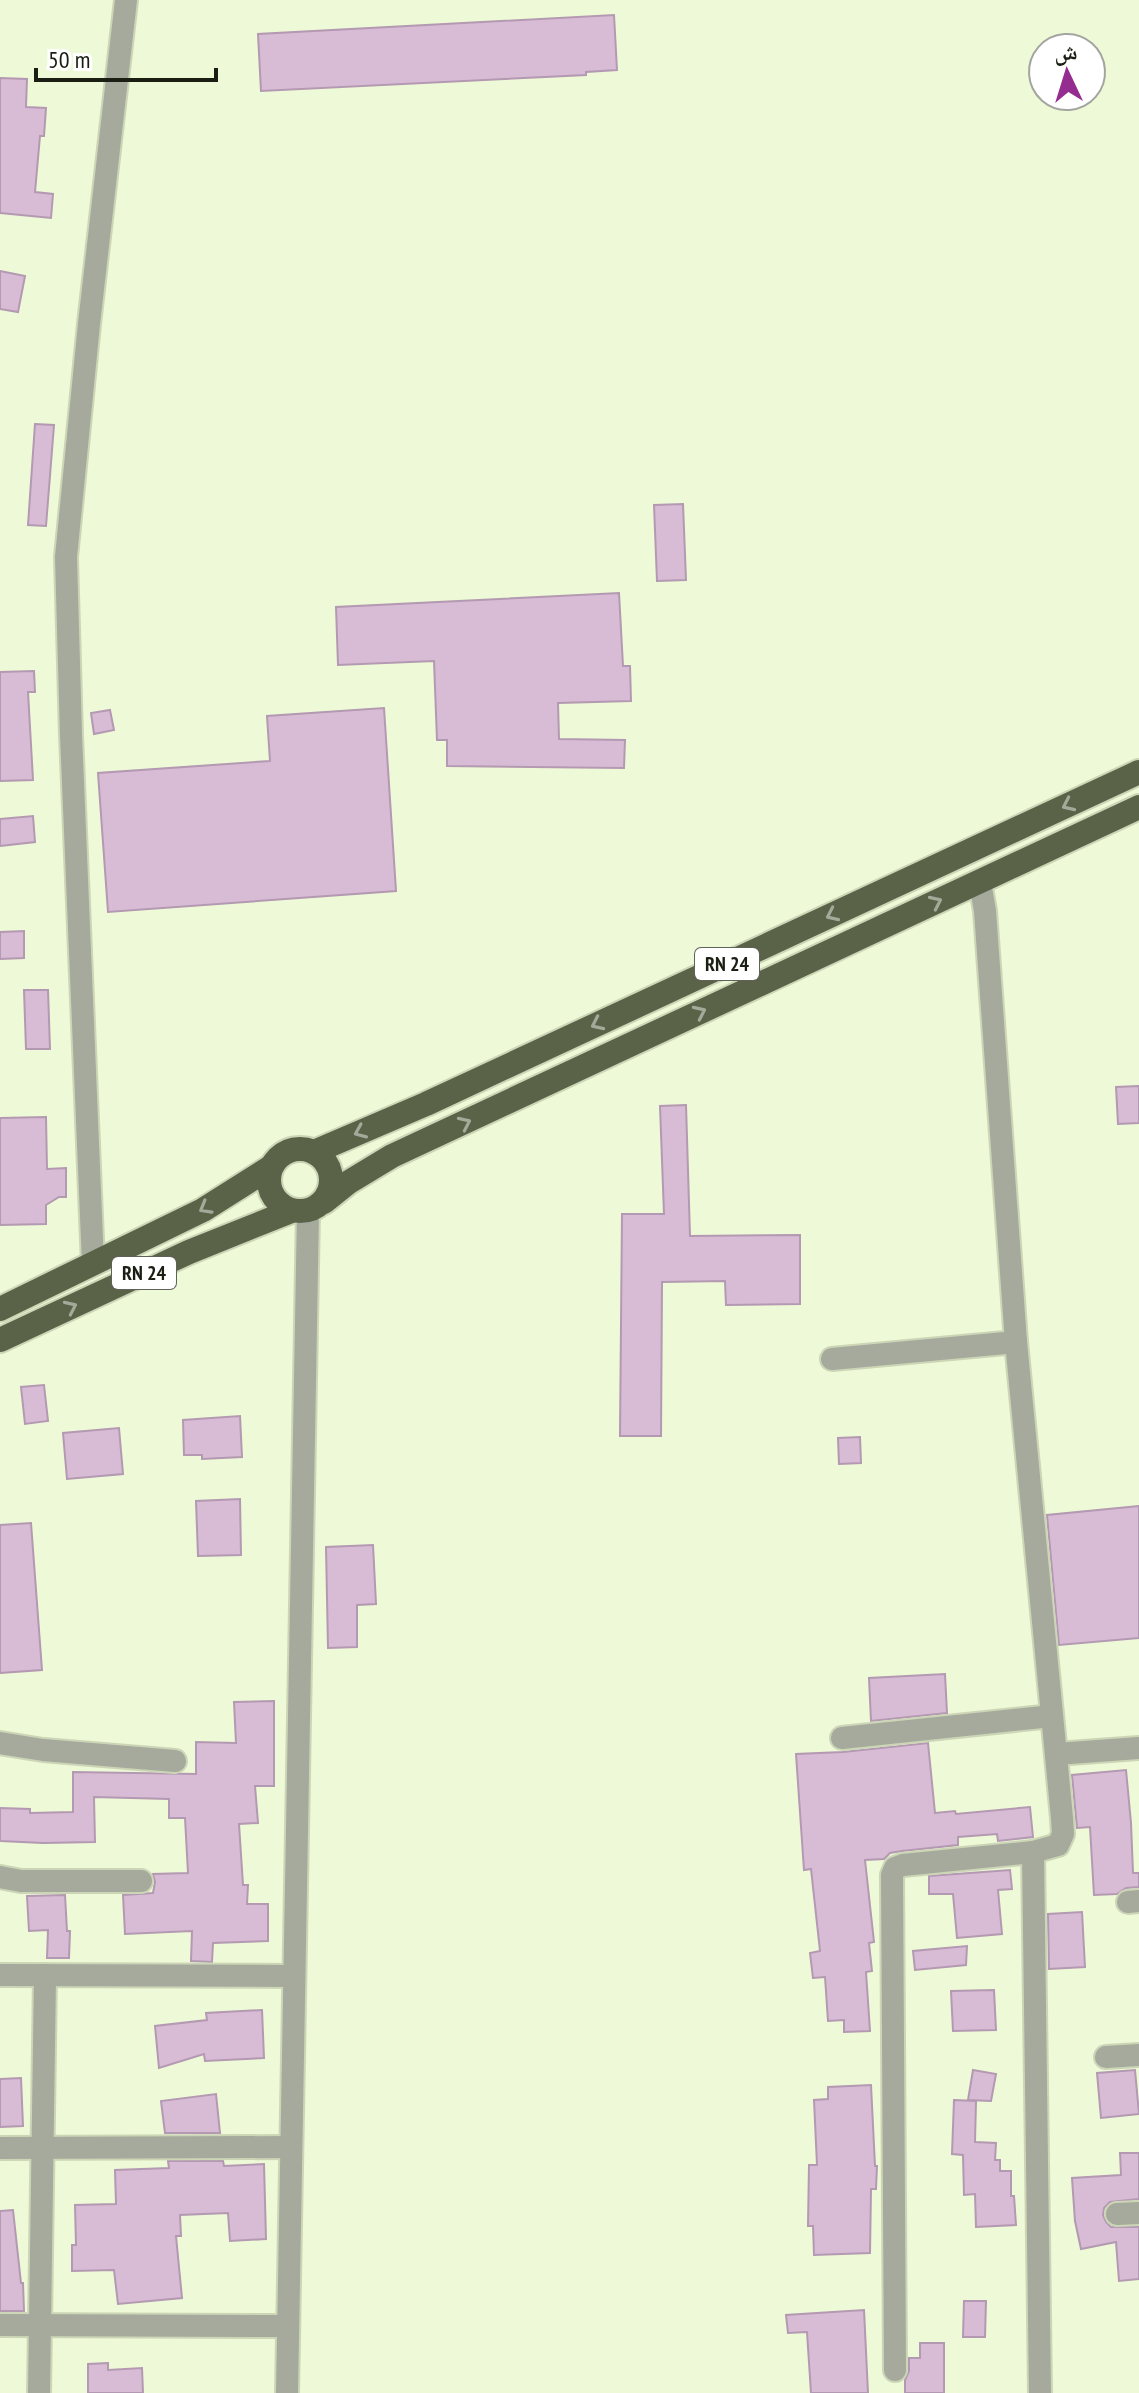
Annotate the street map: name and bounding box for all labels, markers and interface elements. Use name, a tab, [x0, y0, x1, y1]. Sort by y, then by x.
scale bar	[36, 32, 216, 82]
north arrow	[1027, 32, 1107, 112]
text: ش	[1053, 37, 1078, 67]
text: 50 m	[48, 44, 90, 75]
one-way arrow	[1062, 795, 1077, 811]
one-way arrow	[927, 896, 942, 912]
one-way arrow	[826, 905, 841, 921]
road number: RN 24	[695, 948, 759, 980]
one-way arrow	[692, 1006, 706, 1022]
one-way arrow	[590, 1015, 605, 1031]
one-way arrow	[456, 1116, 471, 1132]
one-way arrow	[354, 1123, 368, 1139]
one-way arrow	[199, 1198, 213, 1214]
road number: RN 24	[112, 1257, 176, 1289]
one-way arrow	[62, 1301, 77, 1317]

